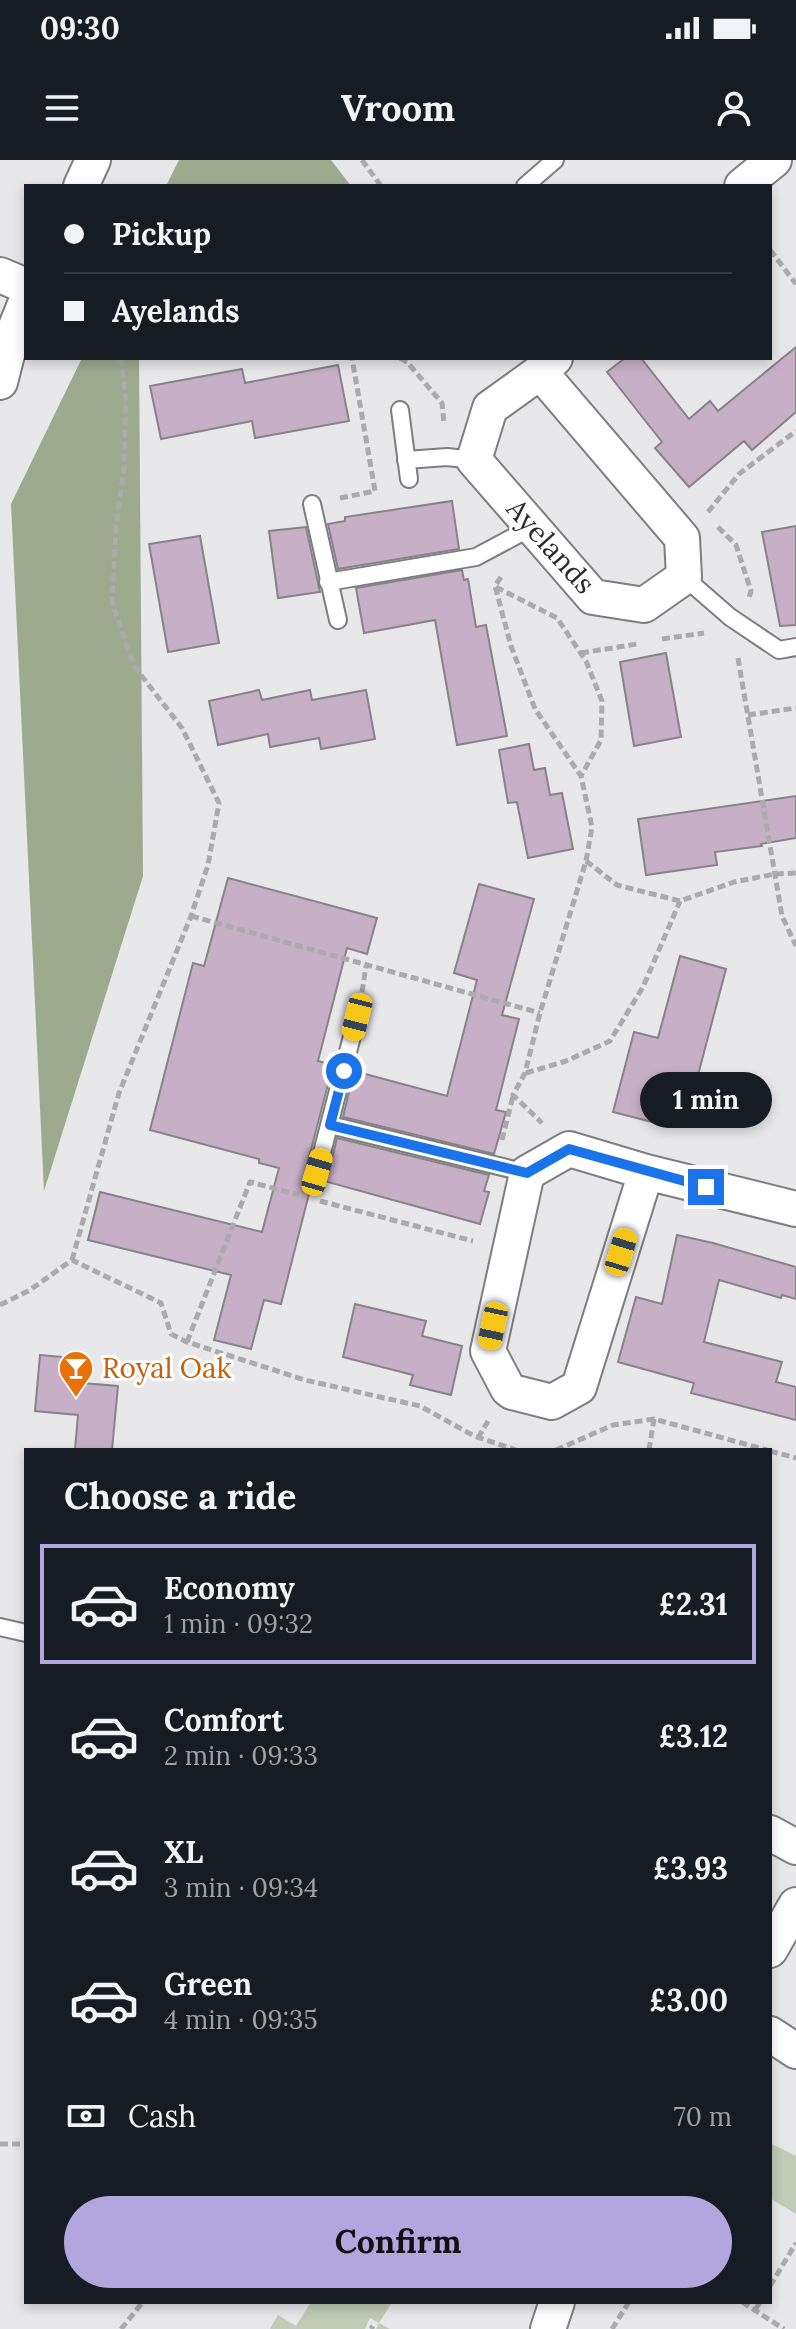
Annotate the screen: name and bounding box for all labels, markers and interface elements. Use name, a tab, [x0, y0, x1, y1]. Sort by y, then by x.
text: 09:30	[40, 9, 120, 47]
text: Vroom	[341, 85, 455, 131]
icon: menu	[40, 86, 84, 130]
icon: person	[712, 86, 756, 130]
text: Pickup	[112, 215, 211, 253]
text: Ayelands	[112, 292, 240, 330]
street label: Ayelands	[498, 490, 603, 601]
car	[340, 991, 374, 1043]
route start	[326, 1053, 362, 1089]
callout: 1 min	[640, 1071, 772, 1127]
text: 1 min	[673, 1083, 739, 1116]
car	[299, 1146, 335, 1198]
route end	[688, 1169, 724, 1205]
car	[603, 1226, 639, 1278]
car	[476, 1300, 510, 1352]
bar icon: Royal Oak	[57, 1349, 95, 1399]
place label: Royal Oak	[102, 1350, 231, 1386]
text: Choose a ride	[64, 1473, 296, 1519]
icon: car	[68, 1568, 140, 1640]
text: Economy	[164, 1569, 295, 1607]
text: £2.31	[659, 1585, 728, 1623]
text: 1 min · 09:32	[164, 1607, 313, 1640]
icon: car	[68, 1700, 140, 1772]
text: Comfort	[164, 1701, 284, 1739]
text: £3.12	[659, 1717, 728, 1755]
text: 2 min · 09:33	[164, 1739, 318, 1772]
icon: car	[68, 1832, 140, 1904]
text: XL	[164, 1833, 203, 1871]
text: £3.93	[653, 1849, 728, 1887]
text: 3 min · 09:34	[164, 1871, 318, 1904]
icon: car	[68, 1964, 140, 2036]
text: Green	[164, 1965, 252, 2003]
text: £3.00	[649, 1981, 728, 2019]
text: 4 min · 09:35	[164, 2003, 318, 2036]
icon: cash	[64, 2094, 108, 2138]
text: Cash	[128, 2097, 196, 2135]
text: 70 m	[674, 2100, 732, 2133]
button: Confirm	[64, 2196, 732, 2288]

